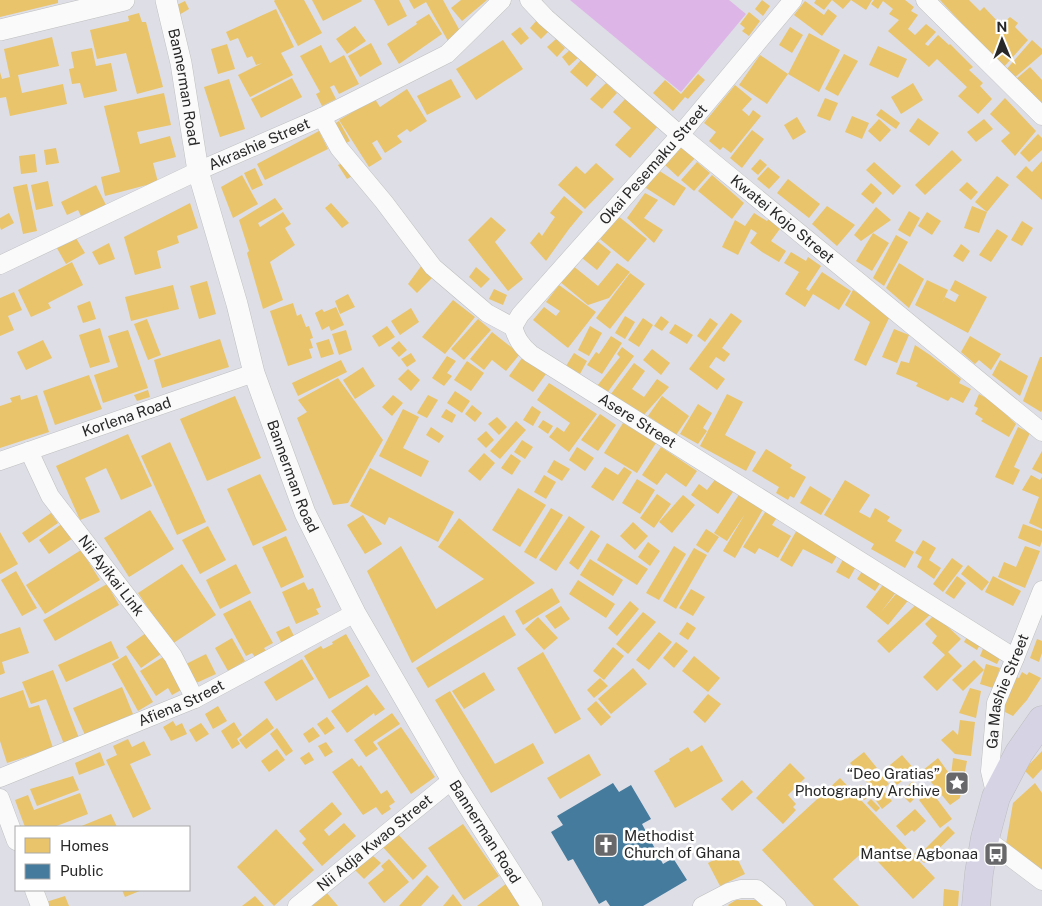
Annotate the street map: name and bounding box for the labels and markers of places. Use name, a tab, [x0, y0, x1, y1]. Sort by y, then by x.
place label: “Deo Gratias” Photography Archive	[795, 765, 940, 799]
place icon: “Deo Gratias” Photography Archive	[944, 770, 970, 796]
place label: Methodist Church of Ghana	[624, 827, 740, 861]
church icon: Methodist Church of Ghana	[593, 832, 619, 858]
bus stop icon: Mantse Agbonaa	[983, 841, 1009, 867]
place label: Mantse Agbonaa	[860, 845, 978, 862]

